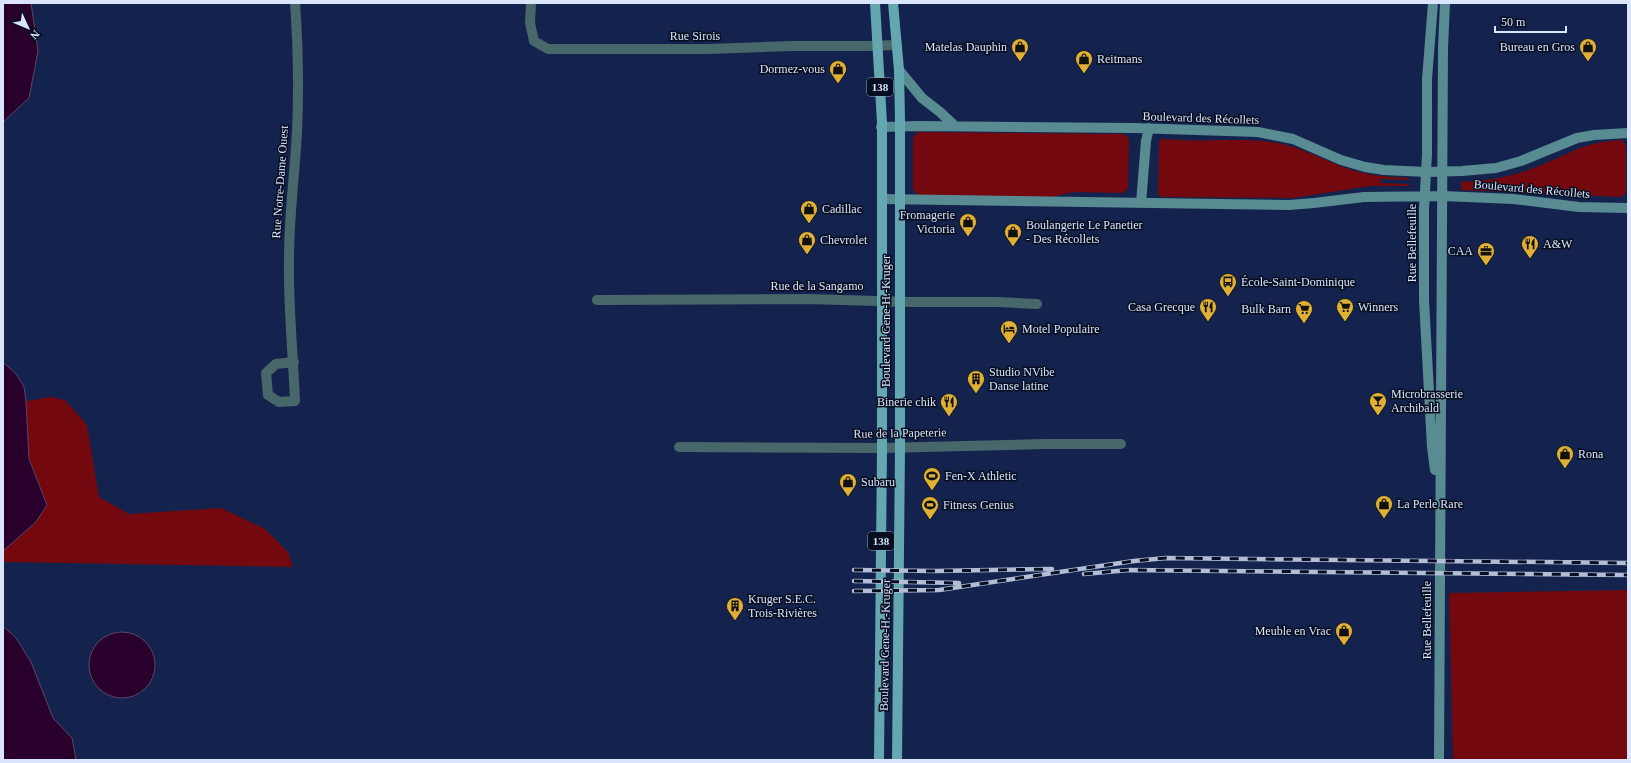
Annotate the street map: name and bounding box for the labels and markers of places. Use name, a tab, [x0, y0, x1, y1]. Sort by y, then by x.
shop icon: Matelas Dauphin	[1010, 37, 1030, 62]
shop icon: Bureau en Gros	[1578, 37, 1598, 62]
place label: Matelas Dauphin	[925, 40, 1007, 54]
place label: Bureau en Gros	[1500, 40, 1575, 54]
shop icon: Reitmans	[1074, 49, 1094, 74]
place label: Reitmans	[1097, 52, 1143, 66]
shop icon: Dormez-vous	[828, 59, 848, 84]
place label: Dormez-vous	[760, 62, 825, 76]
shop icon: Cadillac	[799, 199, 819, 224]
place label: Cadillac	[822, 202, 862, 216]
place label: Fromagerie Victoria	[900, 208, 956, 236]
shop icon: Fromagerie Victoria	[958, 212, 978, 237]
place label: Boulangerie Le Panetier - Des Récollets	[1026, 218, 1143, 246]
shop icon: Boulangerie Le Panetier - Des Récollets	[1003, 222, 1023, 247]
shop icon: Chevrolet	[797, 230, 817, 255]
place label: Chevrolet	[820, 233, 868, 247]
restaurant icon: A&W	[1520, 234, 1540, 259]
place label: A&W	[1543, 237, 1573, 251]
office icon: CAA	[1476, 241, 1496, 266]
place label: CAA	[1448, 244, 1473, 258]
bus stop icon: École-Saint-Dominique	[1218, 272, 1238, 297]
place label: École-Saint-Dominique	[1241, 275, 1355, 289]
restaurant icon: Casa Grecque	[1198, 297, 1218, 322]
supermarket icon: Winners	[1335, 297, 1355, 322]
supermarket icon: Bulk Barn	[1294, 299, 1314, 324]
place label: Casa Grecque	[1128, 300, 1195, 314]
place label: Winners	[1358, 300, 1399, 314]
place label: Bulk Barn	[1241, 302, 1291, 316]
hotel icon: Motel Populaire	[999, 319, 1019, 344]
place label: Motel Populaire	[1022, 322, 1100, 336]
place label: Studio NVibe Danse latine	[989, 365, 1055, 393]
building icon: Studio NVibe Danse latine	[966, 369, 986, 394]
place label: Microbrasserie Archibald	[1391, 387, 1463, 415]
bar icon: Microbrasserie Archibald	[1368, 391, 1388, 416]
restaurant icon: Binerie chik	[939, 392, 959, 417]
place label: Binerie chik	[877, 395, 936, 409]
shop icon: Rona	[1555, 444, 1575, 469]
place label: Rona	[1578, 447, 1604, 461]
sports icon: Fen-X Athletic	[922, 466, 942, 491]
place label: Fen-X Athletic	[945, 469, 1017, 483]
shop icon: Subaru	[838, 472, 858, 497]
place label: Subaru	[861, 475, 895, 489]
shop icon: La Perle Rare	[1374, 494, 1394, 519]
sports icon: Fitness Genius	[920, 495, 940, 520]
place label: La Perle Rare	[1397, 497, 1463, 511]
place label: Fitness Genius	[943, 498, 1014, 512]
place label: Kruger S.E.C. Trois-Rivières	[748, 592, 817, 620]
building icon: Kruger S.E.C. Trois-Rivières	[725, 596, 745, 621]
shop icon: Meuble en Vrac	[1334, 621, 1354, 646]
place label: Meuble en Vrac	[1255, 624, 1331, 638]

